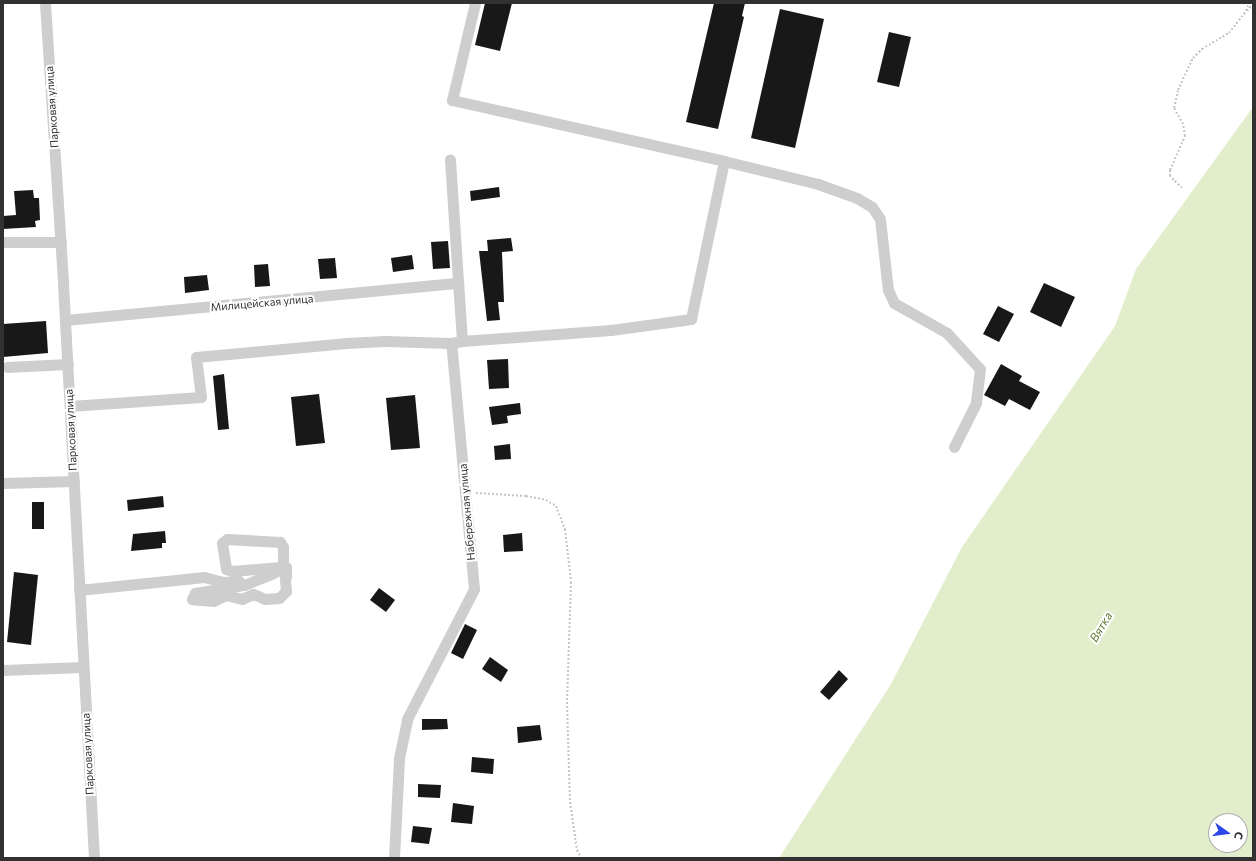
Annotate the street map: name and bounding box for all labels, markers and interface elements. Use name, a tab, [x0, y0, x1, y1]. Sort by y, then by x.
street label: Парковая улица	[43, 66, 61, 148]
street label: Милицейская улица	[210, 292, 314, 314]
street label: Парковая улица	[62, 389, 80, 471]
street label: Набережная улица	[456, 463, 478, 561]
water label: Вятка	[1087, 609, 1115, 645]
street label: Парковая улица	[79, 713, 97, 795]
north arrow	[1208, 813, 1248, 853]
text: С	[1232, 831, 1246, 841]

